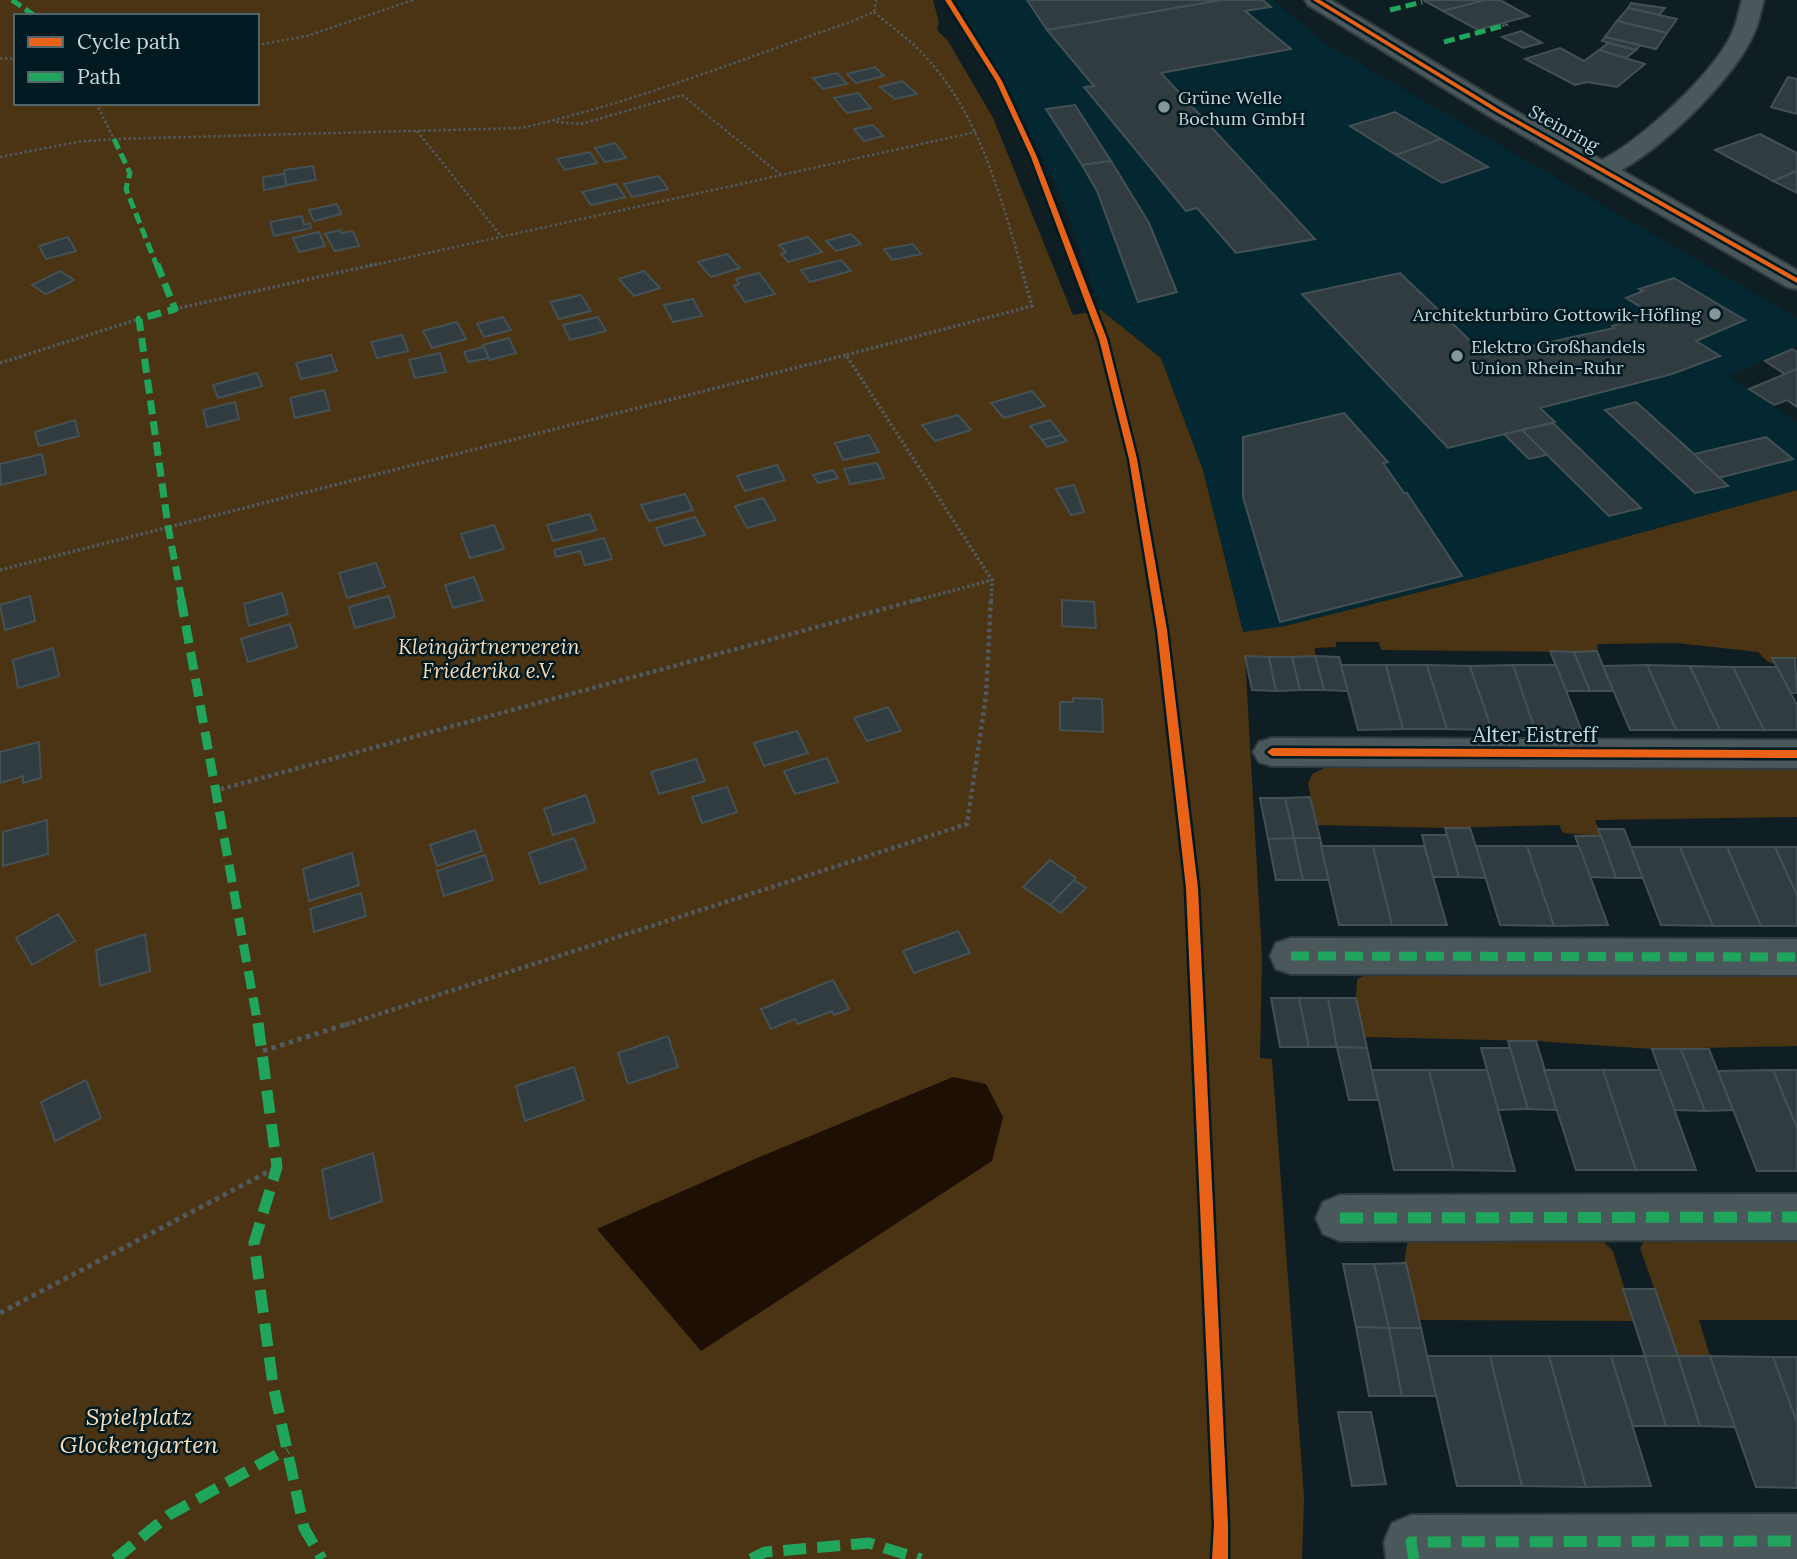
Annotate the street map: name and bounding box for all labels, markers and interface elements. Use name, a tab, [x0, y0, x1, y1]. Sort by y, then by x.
legend	[14, 14, 259, 105]
text: Cycle path	[77, 28, 180, 55]
text: Path	[77, 63, 121, 90]
place label: Grüne Welle Bochum GmbH	[1178, 86, 1306, 130]
marker: Grüne Welle Bochum GmbH	[1156, 99, 1172, 115]
street label: Steinring	[1525, 99, 1604, 157]
place label: Architekturbüro Gottowik-Höfling	[1412, 303, 1702, 326]
marker: Architekturbüro Gottowik-Höfling	[1707, 306, 1723, 322]
place label: Elektro Großhandels Union Rhein-Ruhr	[1471, 335, 1645, 379]
marker: Elektro Großhandels Union Rhein-Ruhr	[1449, 348, 1465, 364]
park label: Kleingärtnerverein Friederika e.V.	[398, 633, 580, 684]
street label: Alter Eistreff	[1472, 721, 1599, 748]
park label: Spielplatz Glockengarten	[60, 1401, 219, 1460]

